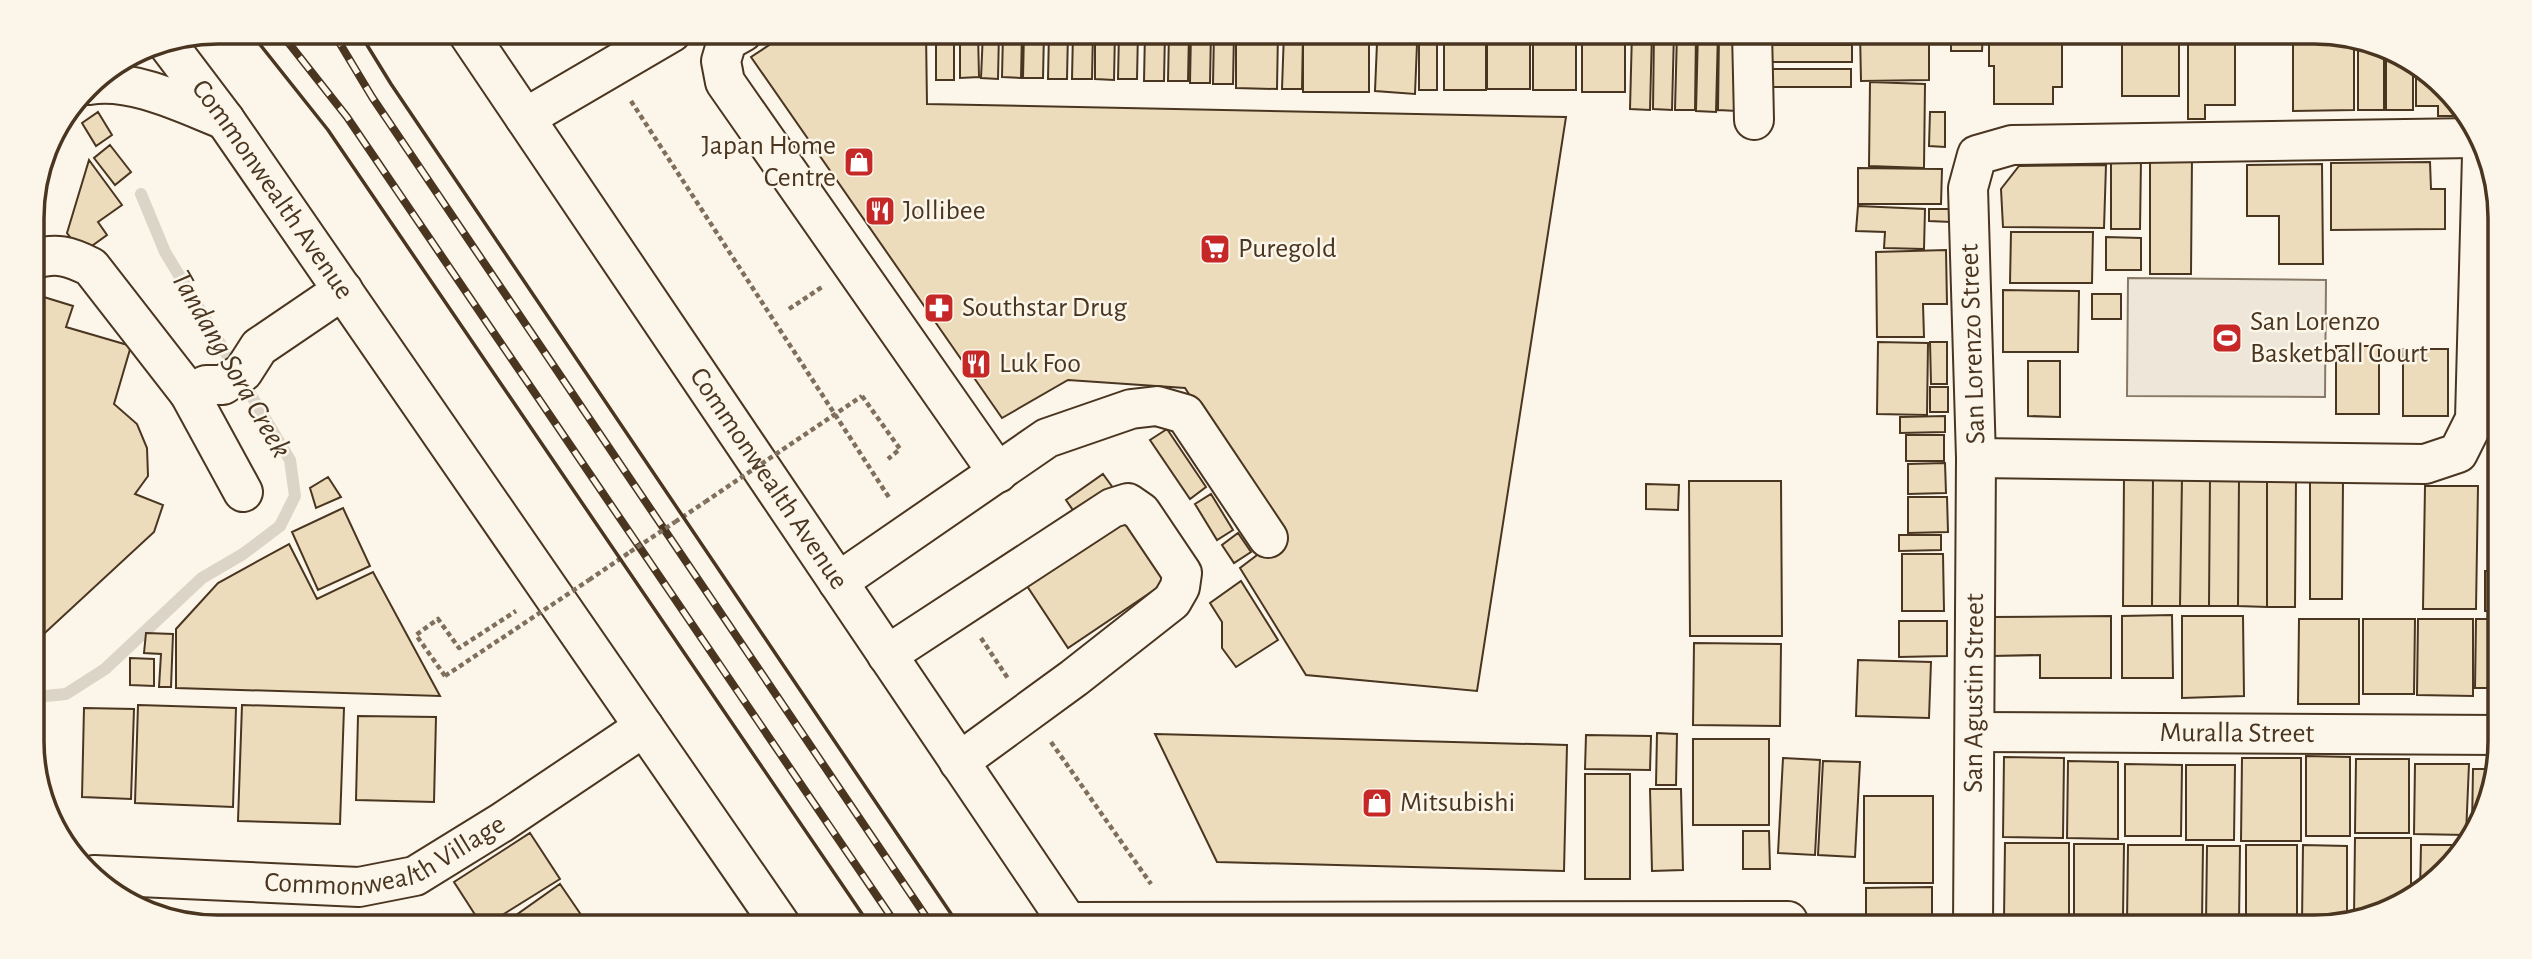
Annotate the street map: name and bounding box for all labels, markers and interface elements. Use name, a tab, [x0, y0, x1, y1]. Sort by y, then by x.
street label: Commonwealth Avenue	[186, 75, 358, 304]
place label: Japan Home Centre	[702, 132, 836, 192]
shop icon: Japan Home Centre	[842, 145, 876, 179]
restaurant icon: Jollibee	[863, 194, 897, 228]
place label: Jollibee	[903, 197, 986, 225]
supermarket icon: Puregold	[1198, 232, 1232, 266]
place label: Puregold	[1238, 235, 1337, 263]
street label: San Lorenzo Street	[1956, 243, 1990, 445]
water label: Tandang Sora Creek	[165, 265, 297, 463]
pharmacy icon: Southstar Drug	[922, 291, 956, 325]
place label: Southstar Drug	[962, 294, 1127, 322]
place label: San Lorenzo Basketball Court	[2250, 308, 2428, 368]
sports icon: San Lorenzo Basketball Court	[2210, 321, 2244, 355]
restaurant icon: Luk Foo	[959, 347, 993, 381]
place label: Luk Foo	[999, 350, 1081, 378]
street label: Commonwealth Avenue	[684, 363, 853, 595]
street label: San Agustin Street	[1960, 593, 1989, 793]
street label: Muralla Street	[2160, 719, 2314, 748]
shop icon: Mitsubishi	[1360, 786, 1394, 820]
place label: Mitsubishi	[1400, 789, 1515, 817]
street label: Commonwealth Village	[264, 810, 510, 901]

